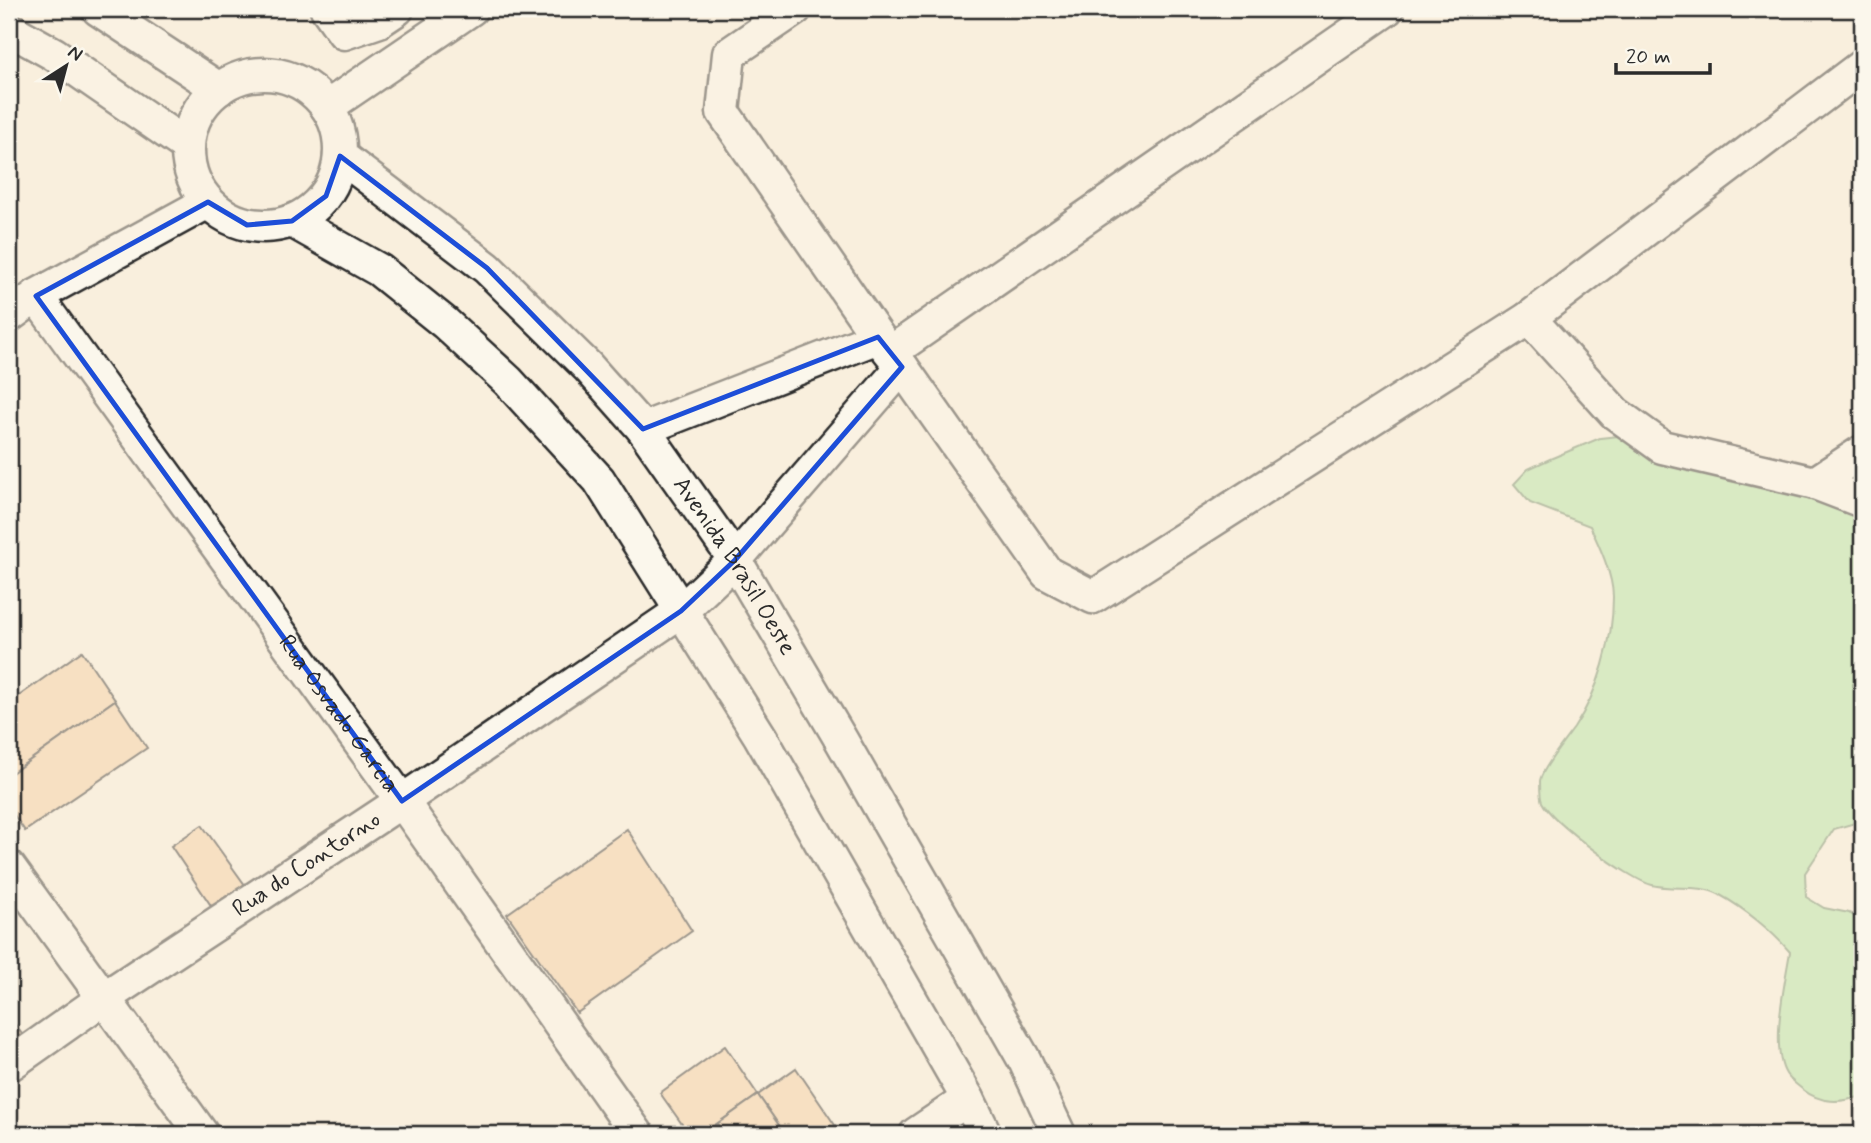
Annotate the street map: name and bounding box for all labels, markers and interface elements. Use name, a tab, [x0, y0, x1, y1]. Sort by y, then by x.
north arrow	[32, 32, 102, 102]
scale bar	[1616, 32, 1710, 76]
text: N	[63, 40, 88, 67]
text: 20 m	[1626, 43, 1671, 71]
street label: Avenida Brasil Oeste	[666, 471, 803, 661]
street label: Rua Osvado Garcia	[271, 629, 407, 799]
street label: Rua do Contorno	[226, 804, 387, 924]

